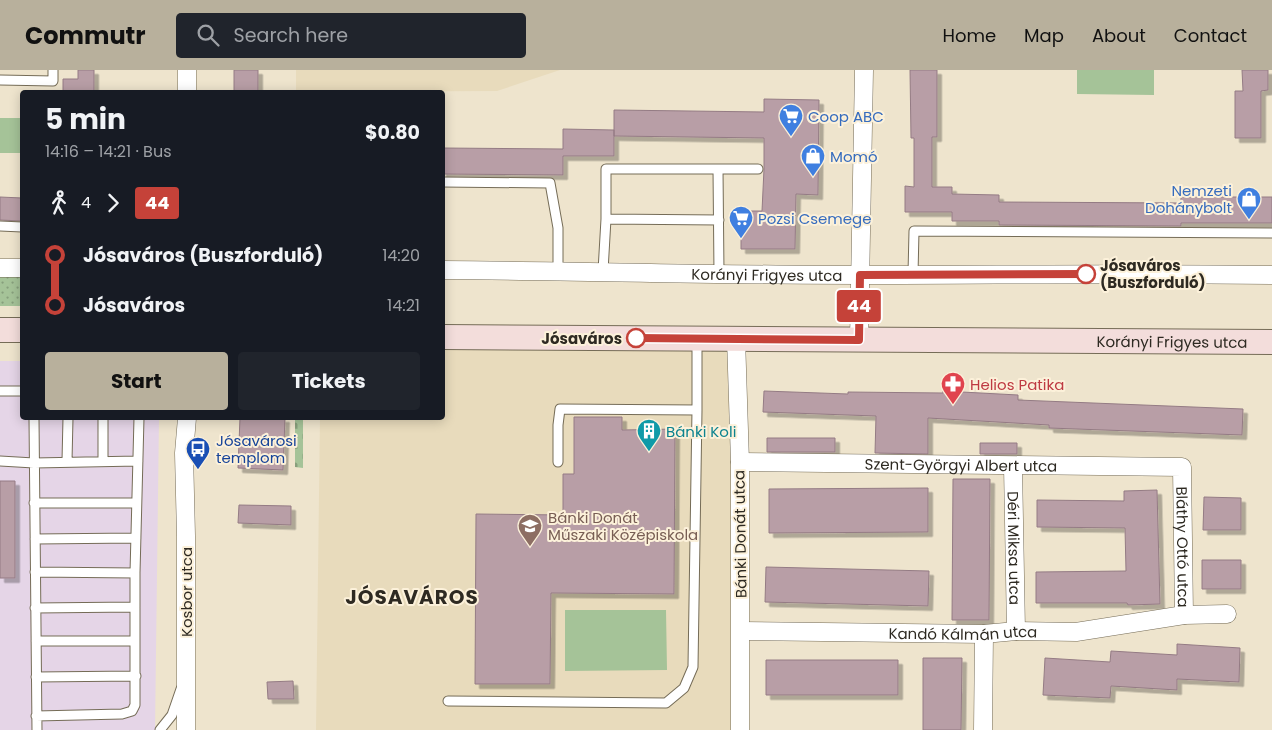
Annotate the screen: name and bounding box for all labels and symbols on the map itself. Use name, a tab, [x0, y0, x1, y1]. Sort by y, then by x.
supermarket icon: Coop ABC	[778, 103, 804, 137]
place label: Coop ABC	[808, 106, 884, 127]
shop icon: Momó	[800, 143, 826, 177]
place label: Momó	[830, 146, 878, 167]
place label: Nemzeti Dohánybolt	[1145, 180, 1232, 218]
shop icon: Nemzeti Dohánybolt	[1236, 186, 1262, 220]
supermarket icon: Pozsi Csemege	[728, 205, 754, 239]
place label: Pozsi Csemege	[758, 208, 872, 229]
place label: Jósaváros (Buszforduló)	[1100, 255, 1206, 293]
street label: Korányi Frigyes utca	[691, 263, 843, 285]
marker: Jósaváros (Buszforduló)	[1076, 264, 1096, 284]
line badge: 44	[836, 290, 882, 322]
place label: Jósaváros	[541, 328, 622, 349]
marker: Jósaváros	[626, 328, 646, 348]
street label: Korányi Frigyes utca	[1096, 330, 1248, 352]
pharmacy icon: Helios Patika	[940, 371, 966, 405]
place label: Helios Patika	[970, 374, 1064, 395]
building icon: Bánki Koli	[636, 418, 662, 452]
place label: Bánki Koli	[666, 421, 736, 442]
place label: Jósavárosi templom	[216, 430, 297, 468]
bus stop icon: Jósavárosi templom	[185, 436, 211, 470]
street label: Szent-Györgyi Albert utca	[865, 453, 1057, 476]
street label: Bánki Donát utca	[728, 470, 752, 598]
street label: Bláthy Ottó utca	[1172, 486, 1194, 608]
street label: Déri Miksa utca	[1003, 491, 1026, 605]
place label: Bánki Donát Műszaki Középiskola	[548, 507, 698, 545]
school or university icon: Bánki Donát Műszaki Középiskola	[517, 513, 543, 547]
street label: Kosbor utca	[176, 547, 197, 637]
district label: JÓSAVÁROS	[345, 583, 479, 611]
street label: Kandó Kálmán utca	[888, 620, 1037, 645]

